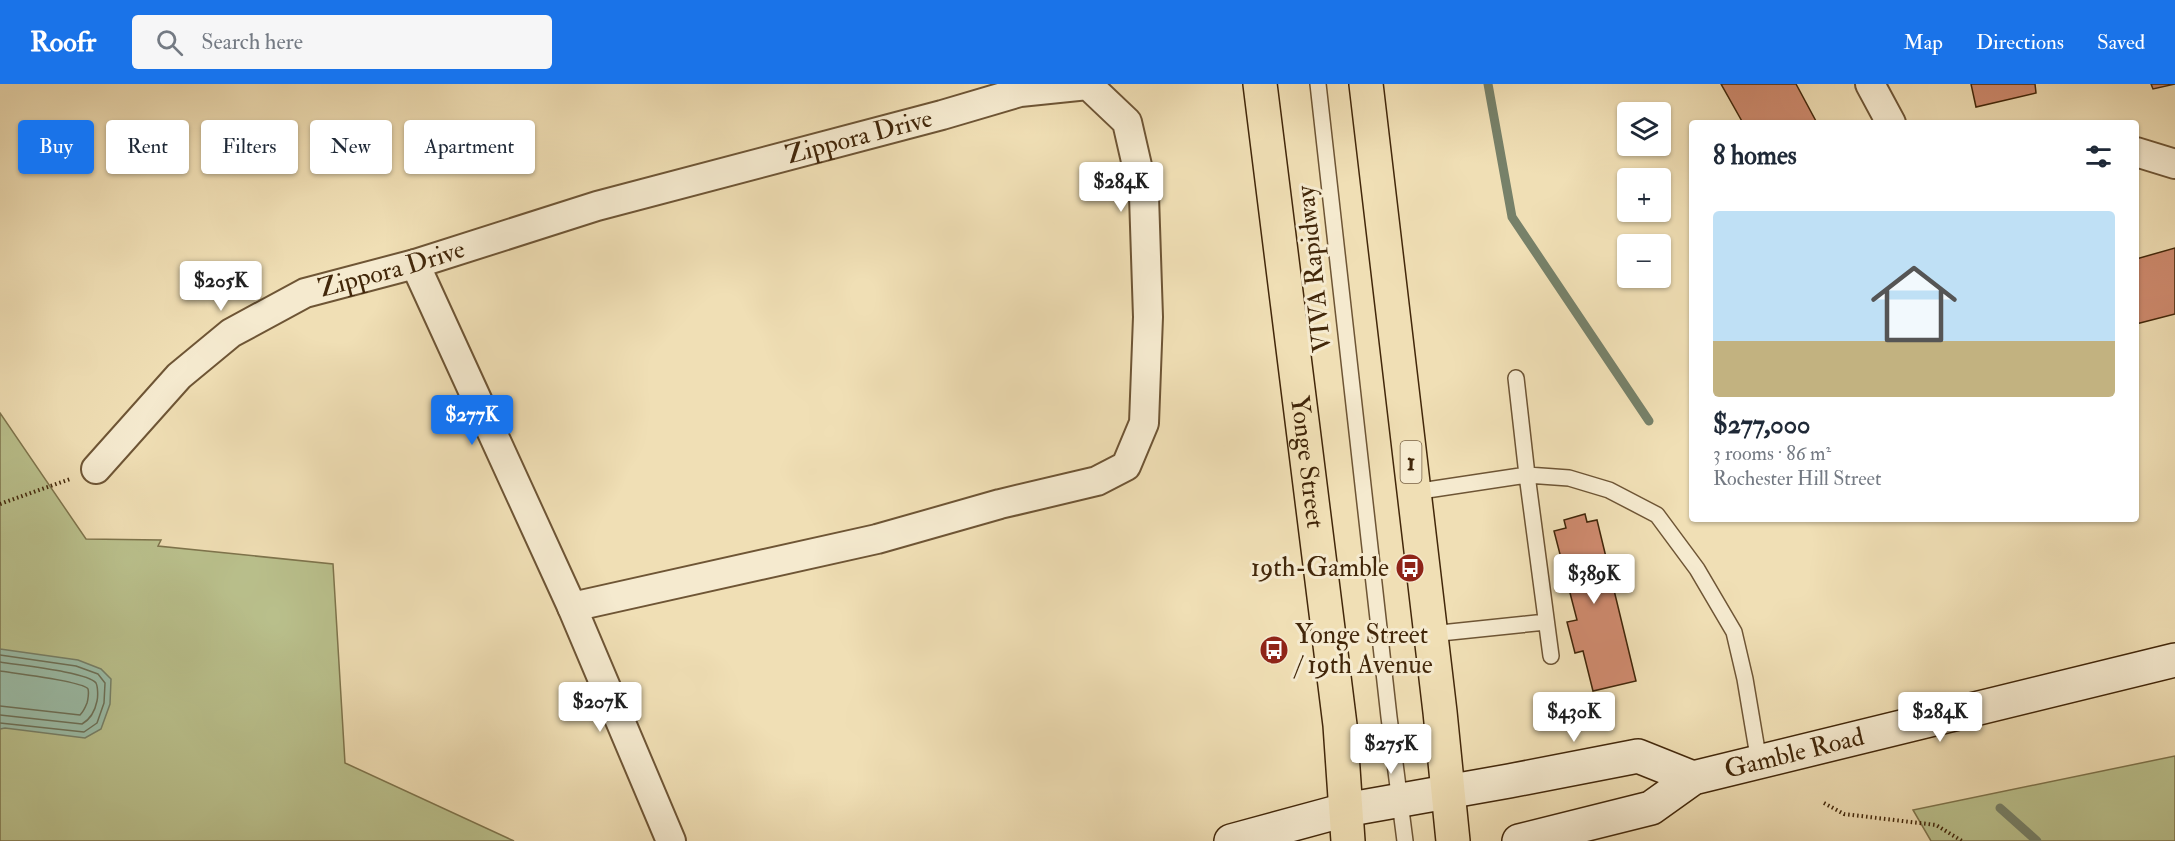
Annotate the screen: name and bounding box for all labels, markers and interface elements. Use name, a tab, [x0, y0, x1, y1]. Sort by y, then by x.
search box	[132, 15, 552, 69]
text: Roofr	[30, 25, 96, 60]
icon: search	[153, 26, 186, 59]
text: Search here	[201, 28, 303, 56]
text: Map	[1903, 29, 1943, 56]
text: Directions	[1976, 29, 2064, 56]
text: Saved	[2097, 29, 2145, 56]
street label: Zippora Drive	[782, 102, 936, 172]
map controls	[1617, 102, 1671, 288]
button: layers	[1617, 102, 1671, 156]
chip: Buy	[18, 120, 94, 174]
chip: Rent	[106, 120, 189, 174]
chip: Filters	[201, 120, 298, 174]
chip: New	[310, 120, 392, 174]
chip: Apartment	[404, 120, 535, 174]
text: 8 homes	[1713, 140, 1797, 172]
icon: filters	[2082, 140, 2115, 173]
pin: $284K	[1079, 162, 1163, 213]
button: +	[1617, 168, 1671, 222]
text: $284K	[1093, 169, 1149, 194]
street label: VIVA Rapidway	[1289, 183, 1340, 354]
street label: Zippora Drive	[315, 233, 469, 305]
button: −	[1617, 234, 1671, 288]
icon: home	[1860, 250, 1968, 358]
pin: $205K	[179, 261, 263, 312]
text: $205K	[194, 268, 248, 293]
street label: Yonge Street	[1283, 394, 1331, 530]
pin: $277K	[430, 395, 514, 446]
text: $277K	[445, 402, 499, 427]
text: $277,000	[1713, 409, 1810, 441]
road number: 1	[1400, 441, 1422, 483]
text: 3 rooms · 86 m²	[1713, 441, 1831, 466]
text: Rochester Hill Street	[1713, 466, 1881, 491]
place label: 19th-Gamble	[1251, 552, 1389, 584]
bus stop icon: 19th-Gamble	[1394, 552, 1426, 584]
pin: $389K	[1552, 554, 1636, 605]
text: $389K	[1568, 561, 1620, 586]
place label: Yonge Street / 19th Avenue	[1293, 619, 1433, 681]
bus stop icon: Yonge Street / 19th Avenue	[1258, 634, 1290, 666]
pin: $207K	[558, 682, 642, 733]
text: $207K	[573, 689, 627, 714]
pin: $430K	[1532, 692, 1616, 743]
pin: $284K	[1898, 692, 1982, 743]
text: $430K	[1547, 699, 1601, 724]
text: $284K	[1912, 699, 1968, 724]
street label: Gamble Road	[1721, 721, 1868, 786]
pin: $275K	[1349, 724, 1433, 775]
text: $275K	[1364, 731, 1418, 756]

